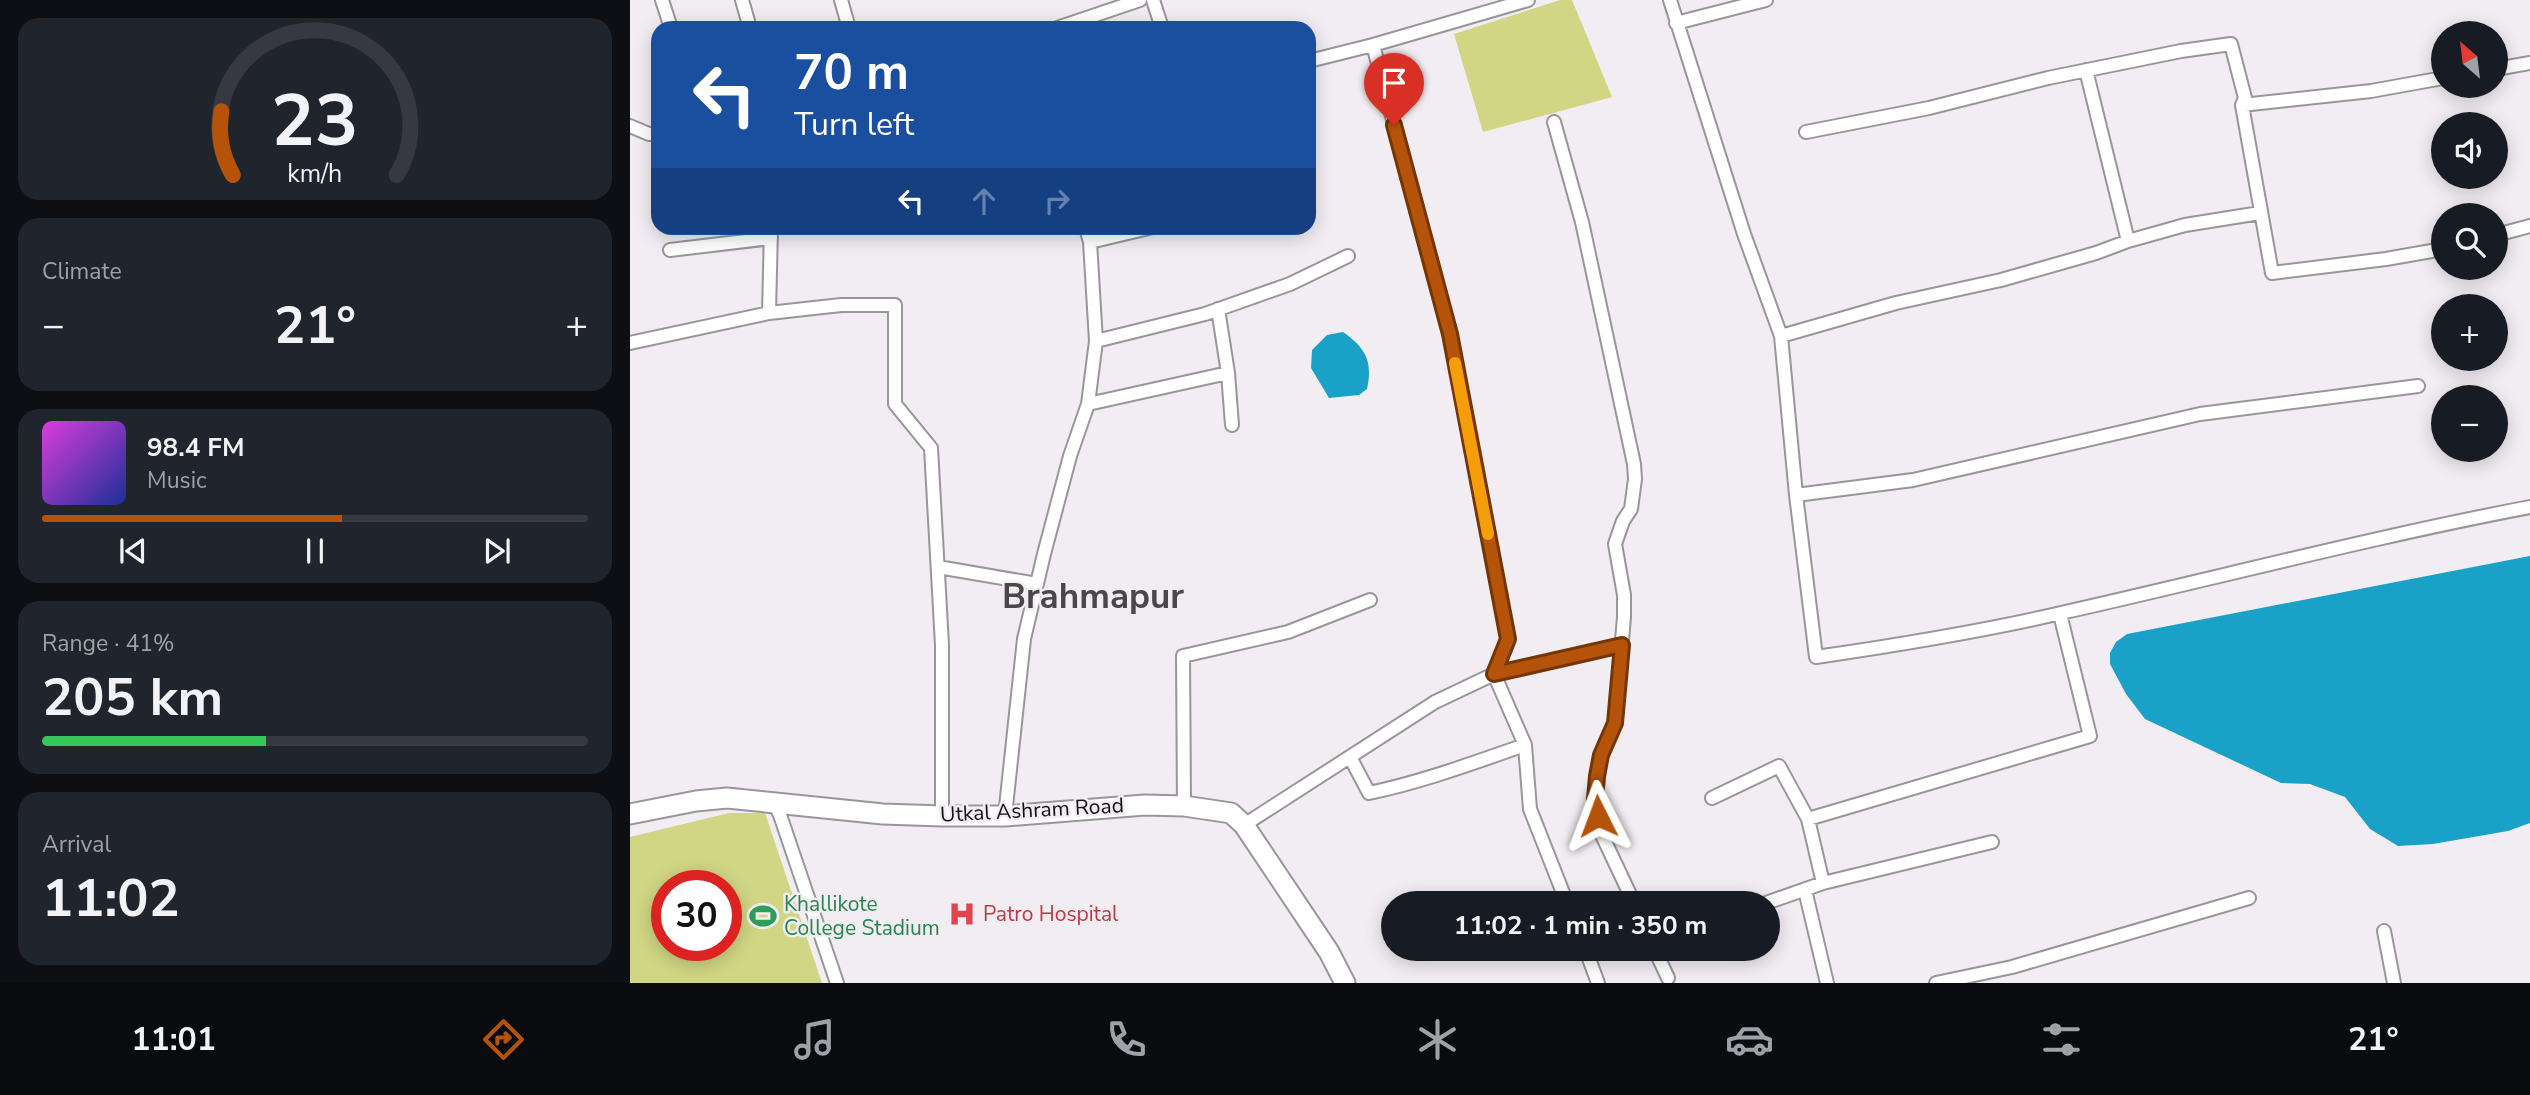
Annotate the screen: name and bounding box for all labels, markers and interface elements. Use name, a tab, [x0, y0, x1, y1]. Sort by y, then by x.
north arrow	[2431, 21, 2508, 98]
map controls	[2431, 21, 2508, 462]
text: 70 m	[794, 39, 909, 106]
icon: left	[679, 49, 770, 140]
pin	[1364, 53, 1424, 125]
icon: arrive	[1375, 64, 1413, 102]
text: 23	[271, 71, 359, 171]
text: Turn left	[794, 103, 914, 146]
button: sound	[2431, 112, 2508, 189]
text: km/h	[287, 157, 343, 191]
icon: left	[892, 182, 930, 220]
icon: ahead	[965, 182, 1003, 220]
icon: right	[1038, 182, 1076, 220]
button: search	[2431, 203, 2508, 280]
text: Climate	[42, 256, 122, 287]
text: 21°	[274, 290, 356, 361]
button: +	[2431, 294, 2508, 371]
text: −	[42, 300, 65, 351]
text: +	[565, 300, 588, 351]
button: −	[2431, 385, 2508, 462]
text: 98.4 FM	[147, 430, 244, 465]
text: Music	[147, 465, 207, 496]
icon: previous	[114, 532, 152, 570]
icon: pause	[296, 532, 334, 570]
icon: next	[478, 532, 516, 570]
district label: Brahmapur	[1002, 573, 1184, 620]
text: Range · 41%	[42, 628, 174, 659]
text: 205 km	[42, 662, 223, 733]
position arrow	[1561, 779, 1635, 853]
street label: Utkal Ashram Road	[940, 791, 1124, 829]
text: Arrival	[42, 829, 111, 860]
text: 11:02	[42, 863, 180, 934]
speed limit sign: 30	[651, 870, 742, 961]
place label: Khallikote College Stadium	[784, 890, 940, 942]
hospital icon: Patro Hospital	[947, 899, 977, 929]
place label: Patro Hospital	[983, 900, 1119, 928]
sports icon: Khallikote College Stadium	[748, 901, 778, 931]
text: 11:02 · 1 min · 350 m	[1454, 908, 1707, 943]
icon: directions	[479, 1015, 528, 1064]
icon: music	[790, 1015, 839, 1064]
icon: phone	[1102, 1015, 1151, 1064]
icon: climate	[1413, 1015, 1462, 1064]
icon: car	[1725, 1015, 1774, 1064]
icon: filters	[2037, 1015, 2086, 1064]
text: 11:01	[131, 1018, 216, 1061]
text: 21°	[2348, 1018, 2399, 1061]

